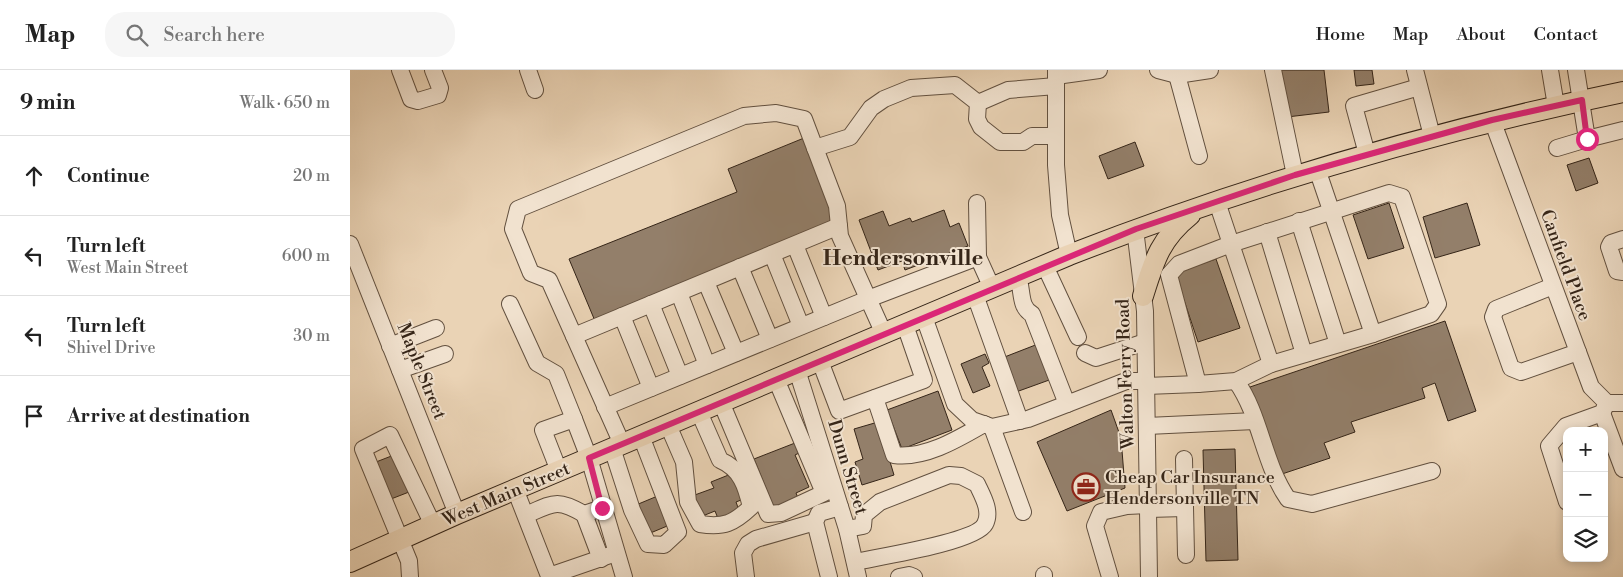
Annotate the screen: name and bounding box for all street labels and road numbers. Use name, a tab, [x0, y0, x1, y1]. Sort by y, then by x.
street label: Canfield Place	[1535, 206, 1596, 324]
street label: Walton Ferry Road	[1111, 297, 1140, 451]
street label: Maple Street	[392, 319, 452, 424]
street label: Dunn Street	[822, 417, 873, 518]
street label: West Main Street	[438, 457, 574, 532]

